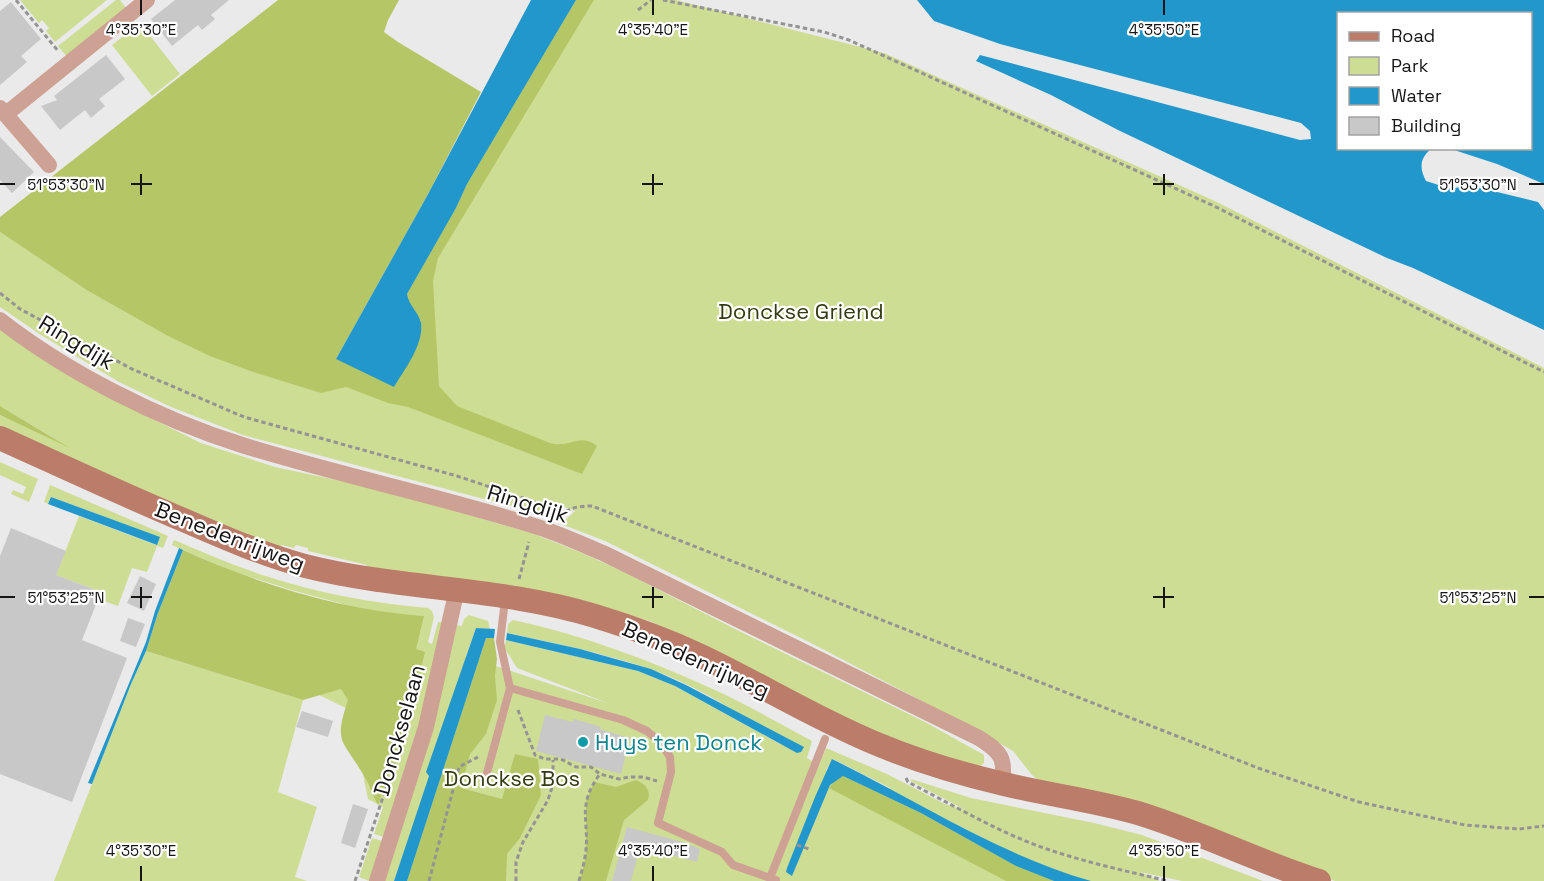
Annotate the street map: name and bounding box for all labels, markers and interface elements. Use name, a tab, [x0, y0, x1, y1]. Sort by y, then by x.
legend	[1337, 12, 1532, 150]
text: 4°35'30"E	[106, 20, 176, 39]
text: 4°35'40"E	[618, 20, 688, 39]
text: 4°35'50"E	[1129, 20, 1199, 39]
text: Road	[1391, 24, 1435, 47]
text: Park	[1391, 54, 1429, 77]
text: Water	[1391, 84, 1442, 107]
text: Building	[1391, 114, 1461, 137]
text: 51°53'30"N	[27, 175, 105, 194]
text: 51°53'30"N	[1439, 175, 1517, 194]
park label: Donckse Griend	[718, 297, 884, 325]
street label: Ringdijk	[34, 308, 120, 376]
street label: Ringdijk	[484, 477, 572, 529]
street label: Benedenrijweg	[151, 495, 309, 577]
text: 51°53'25"N	[28, 588, 104, 607]
text: 51°53'25"N	[1440, 588, 1516, 607]
street label: Benedenrijweg	[618, 614, 774, 704]
street label: Donckselaan	[367, 661, 431, 799]
place label: Huys ten Donck	[595, 728, 762, 756]
marker: Huys ten Donck	[576, 735, 590, 749]
park label: Donckse Bos	[444, 764, 580, 792]
text: 4°35'30"E	[106, 841, 176, 860]
text: 4°35'40"E	[618, 841, 688, 860]
text: 4°35'50"E	[1129, 841, 1199, 860]

